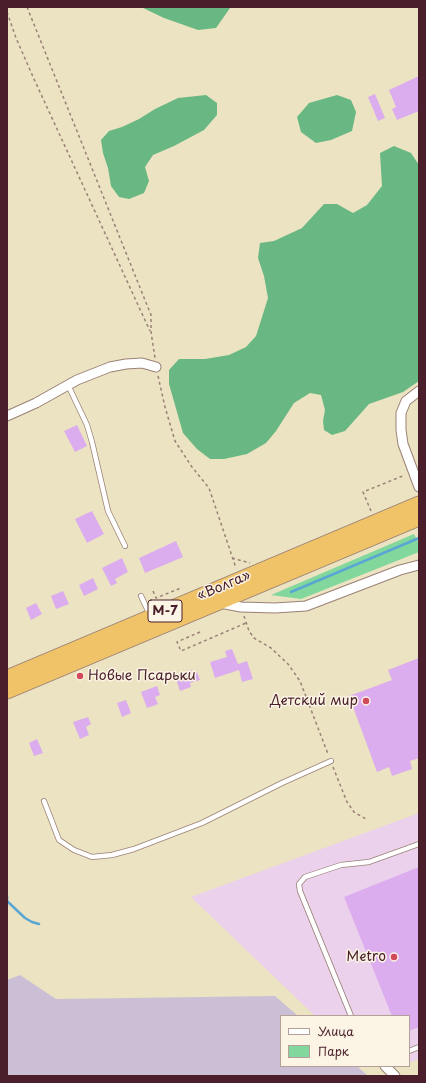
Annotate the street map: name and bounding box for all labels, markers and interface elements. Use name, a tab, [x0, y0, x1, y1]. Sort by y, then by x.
street label: «Волга»	[195, 567, 253, 605]
road number: М-7	[148, 600, 182, 622]
place label: Новые Псарьки	[88, 668, 196, 684]
marker: Новые Псарьки	[75, 671, 85, 681]
place label: Детский мир	[270, 693, 358, 709]
marker: Детский мир	[361, 696, 371, 706]
place label: Metro	[346, 949, 386, 965]
marker: Metro	[389, 952, 399, 962]
legend	[280, 1015, 410, 1067]
text: Улица	[318, 1022, 354, 1040]
text: Парк	[318, 1042, 349, 1060]

